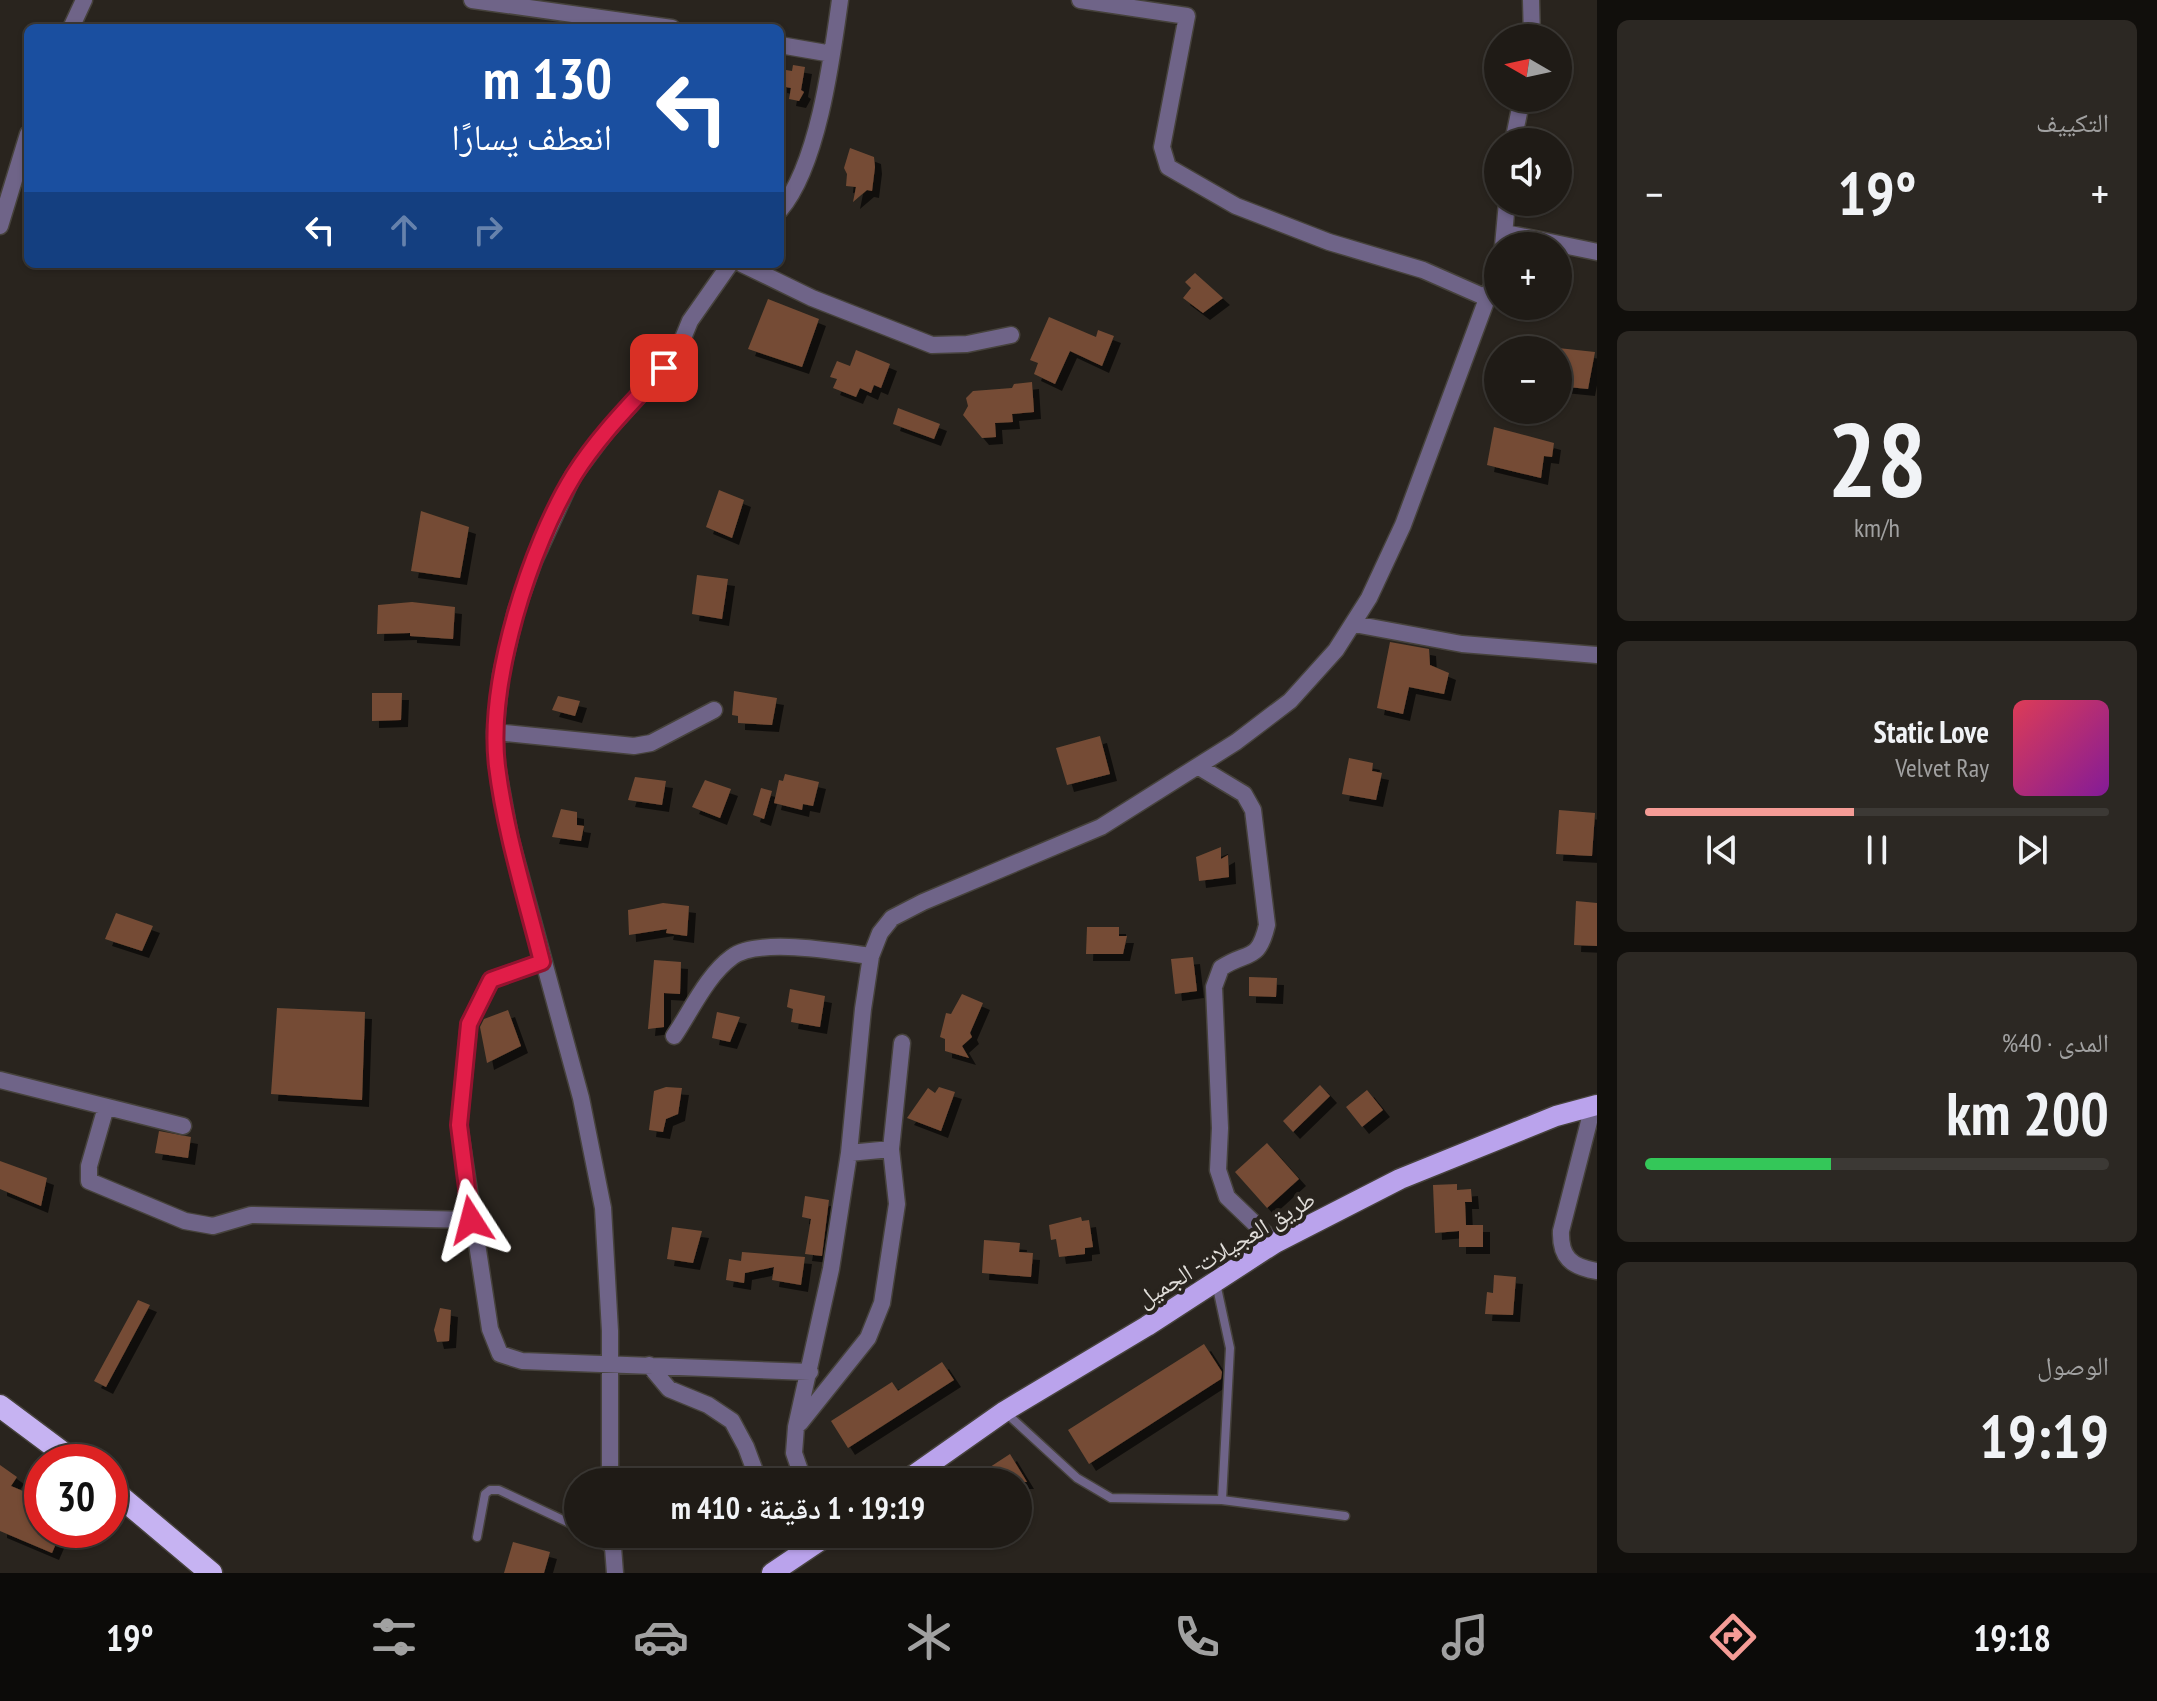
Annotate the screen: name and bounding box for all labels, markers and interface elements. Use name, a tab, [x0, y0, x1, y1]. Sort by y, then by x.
north arrow	[1484, 24, 1572, 112]
map controls	[1484, 24, 1572, 424]
text: 130 m	[483, 42, 612, 114]
icon: left	[640, 56, 744, 160]
text: التكييف	[2036, 106, 2109, 139]
text: انعطف يسارًا	[451, 113, 612, 160]
button: sound	[1484, 128, 1572, 216]
text: 19°	[1837, 154, 1917, 232]
text: −	[1645, 165, 1663, 222]
text: +	[2091, 165, 2109, 222]
icon: left	[298, 208, 342, 252]
icon: ahead	[382, 208, 426, 252]
icon: right	[466, 208, 510, 252]
button: +	[1484, 232, 1572, 320]
pin	[630, 334, 698, 402]
button: −	[1484, 336, 1572, 424]
icon: arrive	[642, 346, 686, 390]
text: 28	[1827, 391, 1927, 526]
text: km/h	[1854, 511, 1900, 544]
text: Static Love	[1874, 712, 1989, 751]
text: Velvet Ray	[1895, 751, 1989, 784]
icon: previous	[1700, 828, 1744, 872]
icon: pause	[1855, 828, 1899, 872]
icon: next	[2010, 828, 2054, 872]
text: المدى · 40%	[2002, 1026, 2109, 1059]
text: 200 km	[1946, 1074, 2109, 1152]
position arrow	[429, 1178, 513, 1262]
street label: طريق العجيلات- الجميل	[1131, 1183, 1321, 1314]
text: الوصول	[2037, 1349, 2109, 1382]
text: 19:19	[1979, 1397, 2109, 1475]
speed limit sign: 30	[24, 1444, 128, 1548]
text: 19:19 · 1 دقيقة · 410 m	[671, 1488, 925, 1527]
icon: filters	[366, 1609, 422, 1665]
icon: car	[633, 1609, 689, 1665]
icon: climate	[901, 1609, 957, 1665]
icon: phone	[1169, 1609, 1225, 1665]
icon: music	[1437, 1609, 1493, 1665]
icon: directions	[1705, 1609, 1761, 1665]
text: 19°	[106, 1614, 154, 1661]
text: 19:18	[1973, 1614, 2051, 1661]

